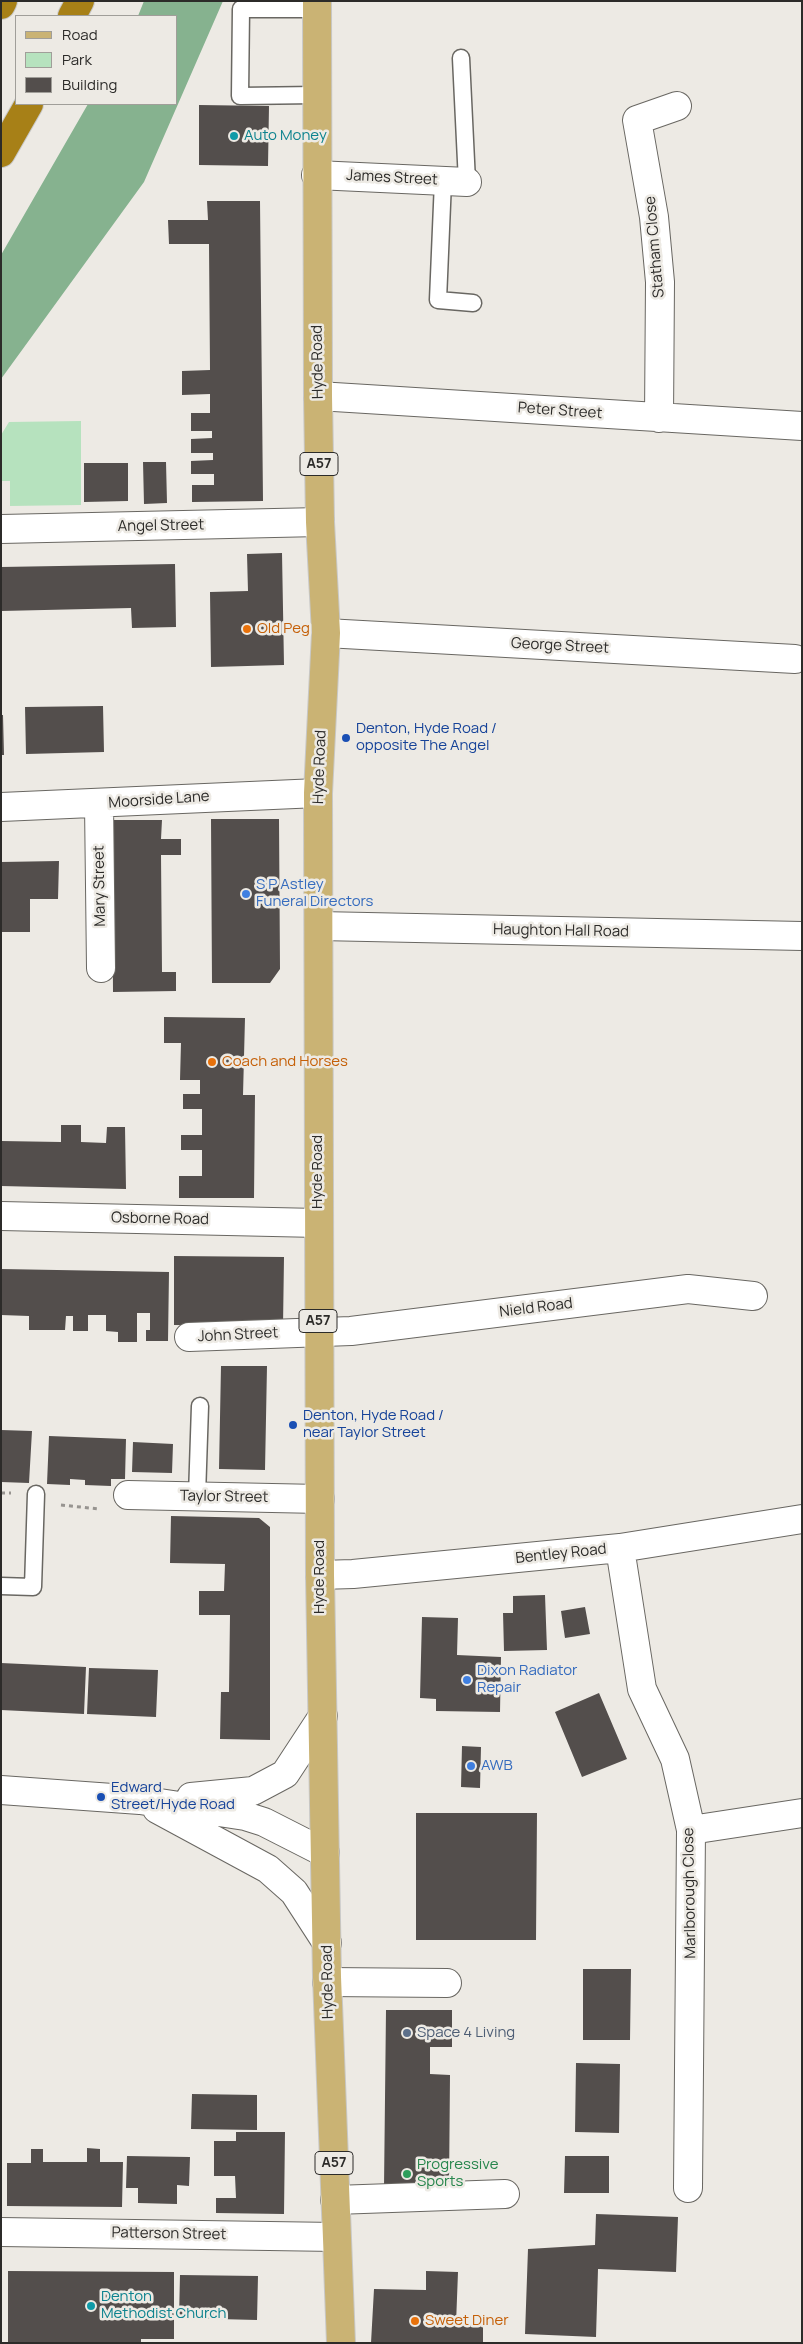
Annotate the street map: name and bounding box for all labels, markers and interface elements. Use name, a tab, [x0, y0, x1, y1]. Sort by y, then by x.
legend	[15, 15, 178, 105]
text: Road	[62, 24, 98, 45]
text: Park	[62, 49, 92, 70]
text: Building	[62, 74, 117, 95]
place label: Auto Money	[244, 127, 327, 145]
marker: Auto Money	[228, 130, 240, 142]
street label: James Street	[346, 167, 438, 189]
street label: Statham Close	[642, 195, 668, 299]
street label: Hyde Road	[308, 325, 328, 399]
street label: Peter Street	[517, 399, 603, 423]
road number: A57	[300, 452, 338, 476]
street label: Angel Street	[118, 516, 204, 536]
place label: Old Peg	[257, 620, 310, 638]
marker: Old Peg	[241, 623, 253, 635]
street label: George Street	[511, 634, 609, 658]
place label: Denton, Hyde Road / opposite The Angel	[356, 720, 497, 755]
street label: Hyde Road	[310, 730, 330, 804]
marker: Denton, Hyde Road / opposite The Angel	[340, 732, 352, 744]
street label: Moorside Lane	[108, 787, 210, 813]
street label: Mary Street	[90, 845, 110, 927]
place label: S P Astley Funeral Directors	[256, 876, 373, 911]
marker: S P Astley Funeral Directors	[240, 888, 252, 900]
street label: Haughton Hall Road	[493, 921, 629, 941]
place label: Coach and Horses	[222, 1053, 348, 1071]
marker: Coach and Horses	[206, 1056, 218, 1068]
street label: Hyde Road	[309, 1135, 327, 1209]
street label: Osborne Road	[111, 1209, 209, 1229]
street label: Nield Road	[498, 1295, 574, 1321]
road number: A57	[299, 1310, 337, 1332]
street label: John Street	[197, 1324, 279, 1346]
place label: Denton, Hyde Road / near Taylor Street	[303, 1407, 444, 1442]
marker: Denton, Hyde Road / near Taylor Street	[287, 1419, 299, 1431]
street label: Taylor Street	[180, 1487, 268, 1507]
street label: Hyde Road	[311, 1540, 329, 1614]
street label: Bentley Road	[515, 1540, 607, 1568]
place label: Dixon Radiator Repair	[477, 1662, 577, 1697]
marker: Dixon Radiator Repair	[461, 1674, 473, 1686]
place label: AWB	[481, 1757, 513, 1775]
marker: AWB	[465, 1760, 477, 1772]
place label: Edward Street/Hyde Road	[111, 1779, 235, 1814]
marker: Edward Street/Hyde Road	[95, 1791, 107, 1803]
street label: Marlborough Close	[680, 1827, 700, 1959]
street label: Hyde Road	[318, 1945, 338, 2019]
place label: Space 4 Living	[417, 2024, 515, 2042]
marker: Space 4 Living	[401, 2027, 413, 2039]
road number: A57	[315, 2152, 353, 2174]
place label: Progressive Sports	[417, 2156, 498, 2191]
marker: Progressive Sports	[401, 2168, 413, 2180]
street label: Patterson Street	[111, 2224, 227, 2244]
place label: Denton Methodist Church	[101, 2288, 226, 2323]
marker: Denton Methodist Church	[85, 2300, 97, 2312]
place label: Sweet Diner	[425, 2312, 509, 2330]
marker: Sweet Diner	[409, 2315, 421, 2327]

